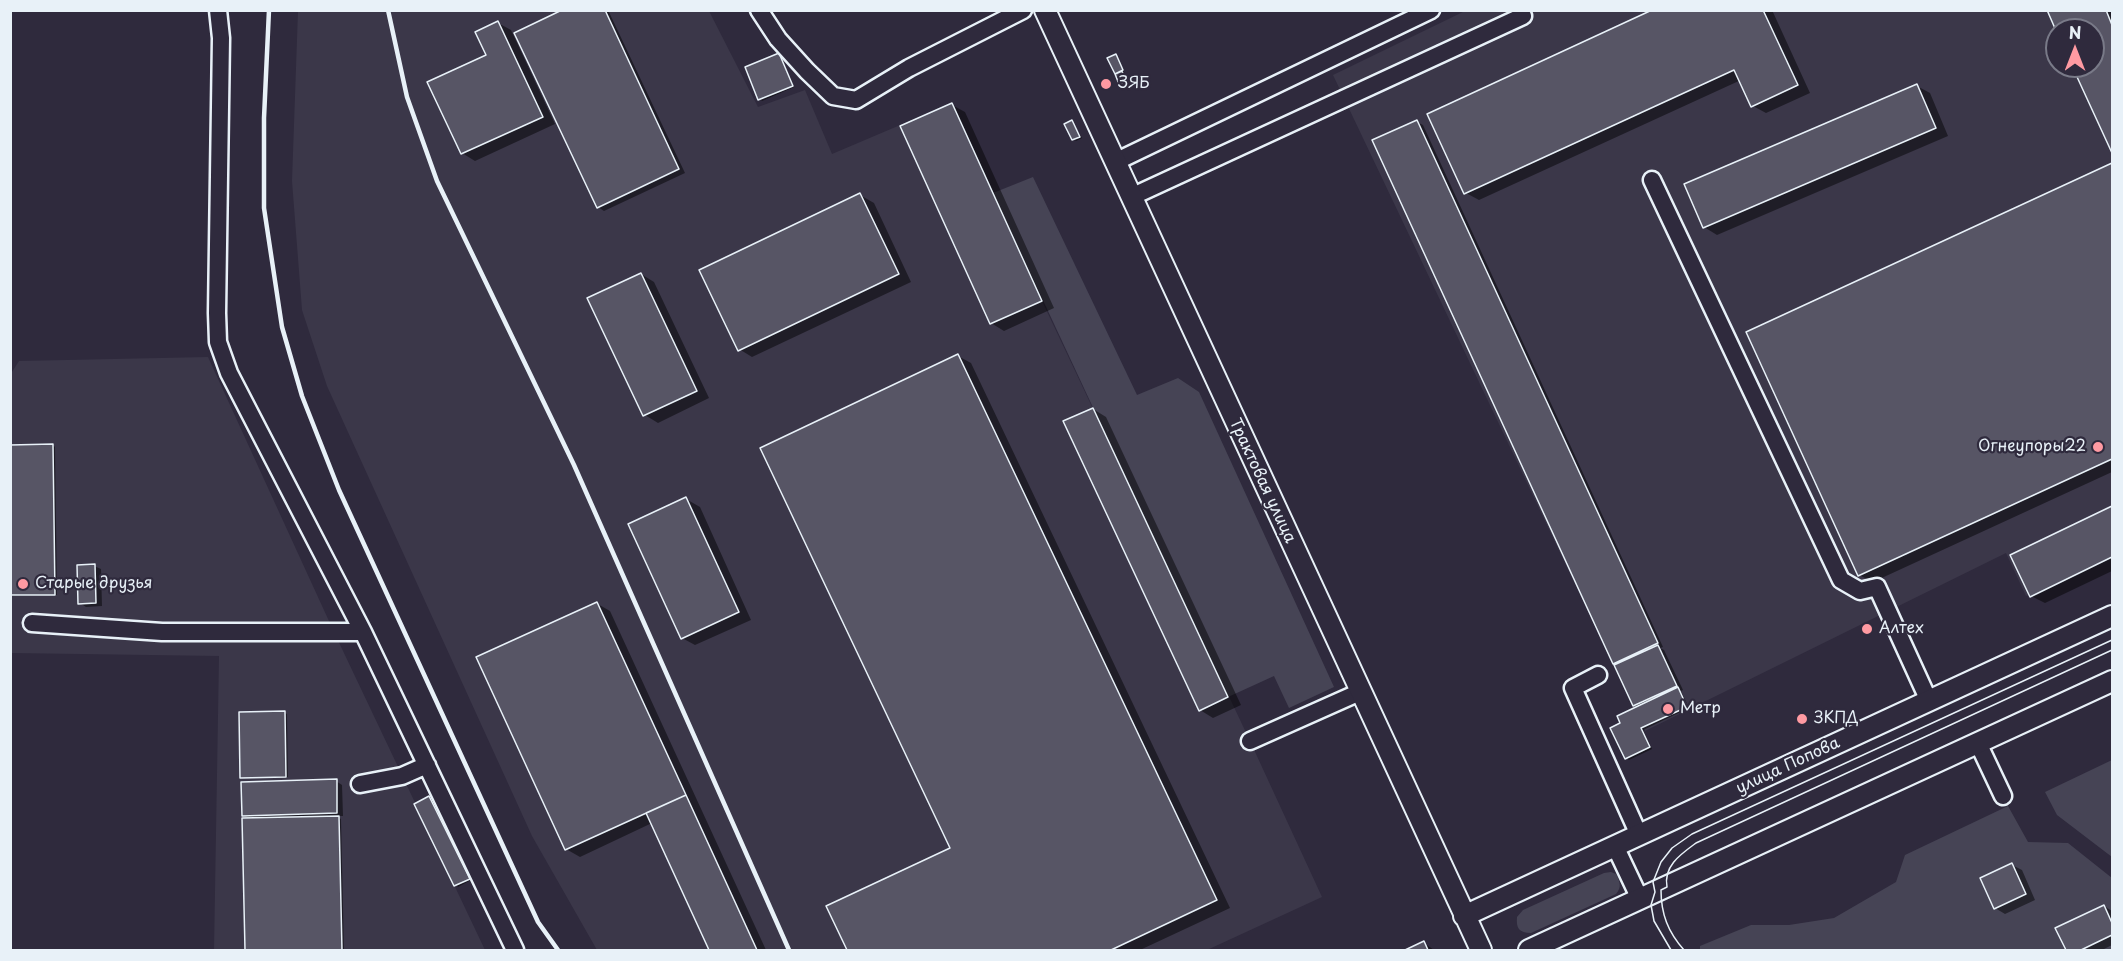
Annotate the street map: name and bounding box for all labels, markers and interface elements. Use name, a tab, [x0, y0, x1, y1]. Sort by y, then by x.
north arrow	[2045, 18, 2105, 78]
text: N	[2069, 20, 2081, 44]
place label: ЗЯБ	[1118, 74, 1150, 94]
marker: ЗЯБ	[1099, 77, 1113, 91]
street label: Трактовая улица	[1225, 416, 1299, 546]
place label: Огнеупоры22	[1978, 437, 2086, 457]
marker: Огнеупоры22	[2091, 440, 2105, 454]
place label: Старые друзья	[35, 574, 153, 594]
marker: Старые друзья	[16, 577, 30, 591]
place label: Алтех	[1879, 619, 1924, 639]
marker: Алтех	[1860, 622, 1874, 636]
place label: Метр	[1680, 699, 1721, 719]
marker: Метр	[1661, 702, 1675, 716]
place label: ЗКПД	[1814, 709, 1859, 729]
marker: ЗКПД	[1795, 712, 1809, 726]
street label: улица Попова	[1733, 734, 1843, 798]

